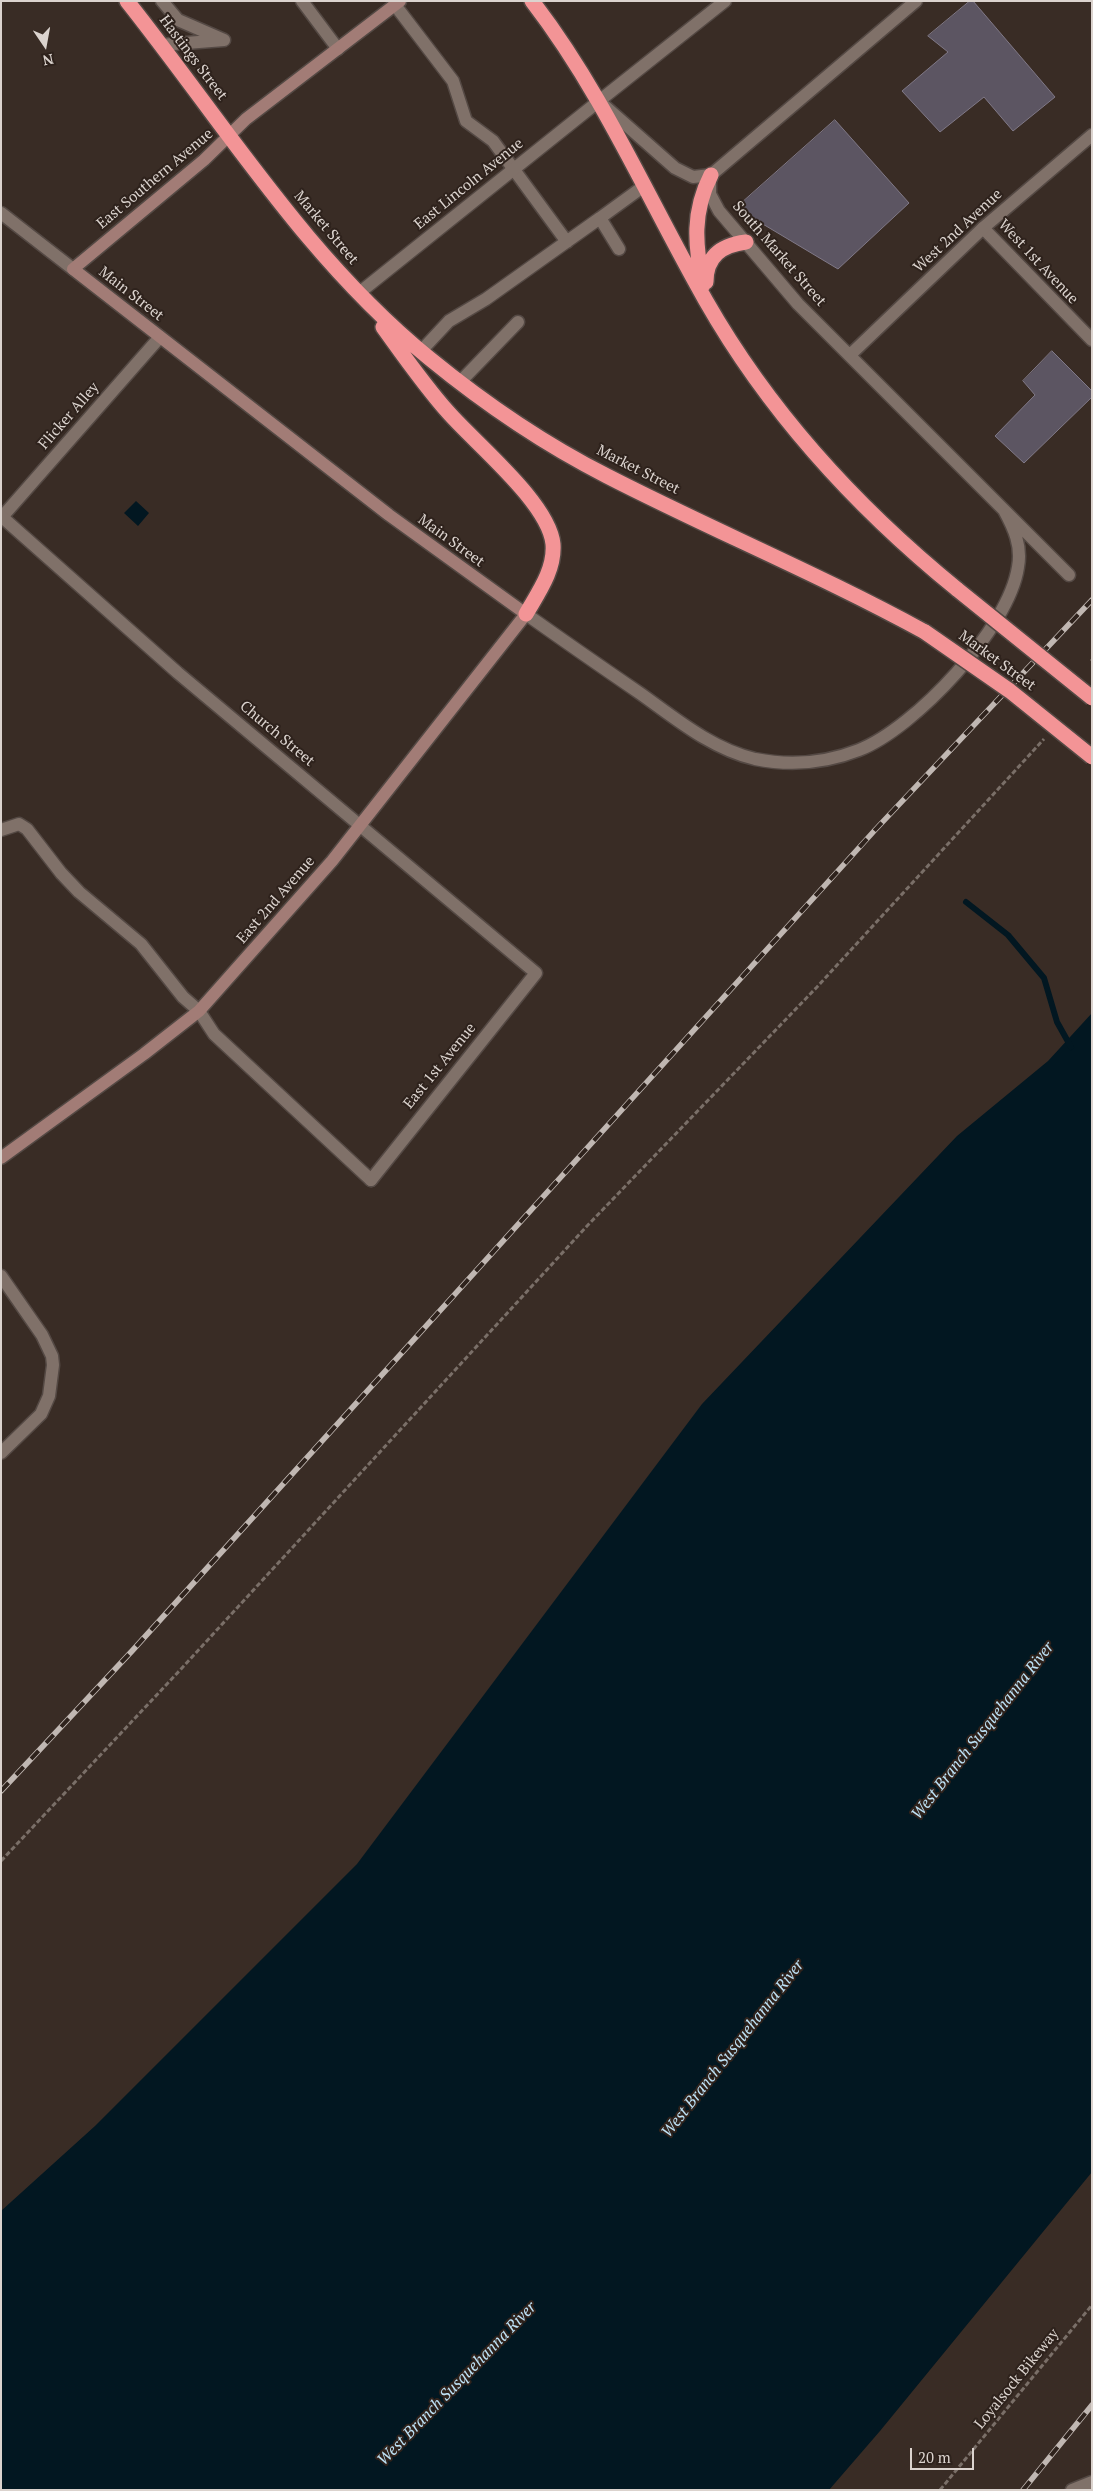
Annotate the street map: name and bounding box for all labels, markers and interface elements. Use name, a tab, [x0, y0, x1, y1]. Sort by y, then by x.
street label: Hastings Street	[155, 12, 231, 104]
north arrow	[20, 20, 70, 70]
text: N	[41, 50, 55, 71]
street label: East Southern Avenue	[93, 125, 217, 233]
street label: East Lincoln Avenue	[411, 135, 527, 233]
street label: West 2nd Avenue	[910, 185, 1006, 277]
street label: Market Street	[290, 187, 362, 269]
street label: South Market Street	[728, 198, 830, 310]
street label: West 1st Avenue	[994, 216, 1082, 308]
street label: Main Street	[95, 263, 167, 325]
street label: Flicker Alley	[35, 379, 103, 453]
street label: Market Street	[594, 441, 682, 499]
street label: Main Street	[414, 511, 488, 571]
street label: Market Street	[955, 627, 1039, 695]
street label: Church Street	[236, 697, 318, 771]
street label: East 2nd Avenue	[233, 853, 319, 947]
street label: East 1st Avenue	[400, 1020, 480, 1112]
water label: West Branch Susquehanna River	[908, 1638, 1058, 1824]
water label: West Branch Susquehanna River	[658, 1956, 808, 2142]
water label: West Branch Susquehanna River	[374, 2298, 540, 2470]
street label: Loyalsock Bikeway	[971, 2325, 1063, 2433]
scale bar	[913, 2438, 977, 2470]
text: 20 m	[918, 2447, 951, 2467]

